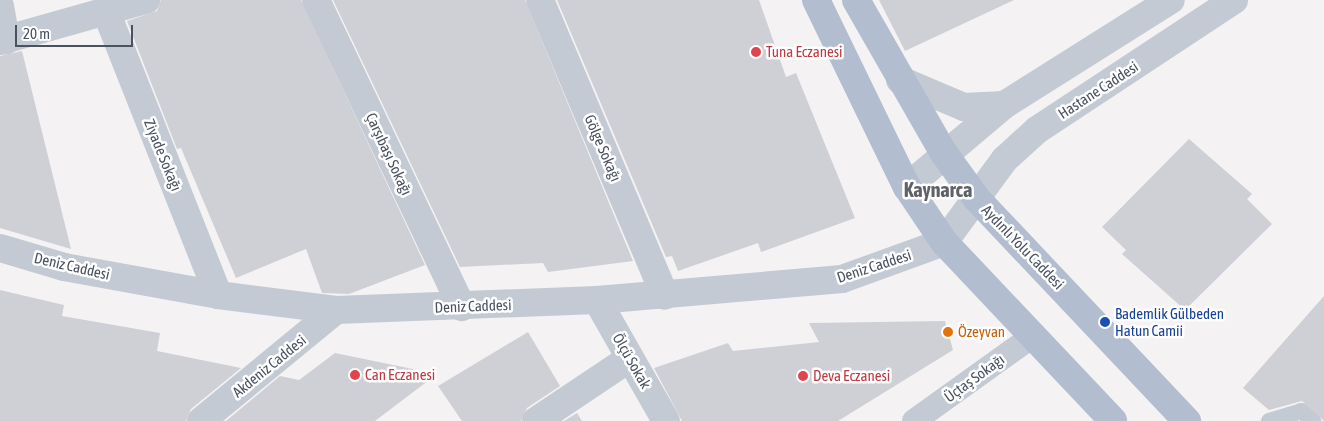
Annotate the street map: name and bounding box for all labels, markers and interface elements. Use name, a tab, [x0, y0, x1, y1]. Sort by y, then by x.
scale bar	[18, 15, 135, 47]
text: 20 m	[23, 25, 50, 42]
place label: Tuna Eczanesi	[766, 43, 843, 61]
marker: Tuna Eczanesi	[750, 46, 762, 58]
street label: Hastane Caddesi	[1055, 57, 1141, 123]
street label: Çarşıbaşı Sokağı	[362, 110, 416, 198]
street label: Gölge Sokağı	[581, 112, 625, 184]
street label: Ziyade Sokağı	[140, 116, 186, 194]
district label: Kaynarca	[904, 177, 972, 201]
street label: Aydınlı Yolu Caddesi	[978, 201, 1068, 293]
street label: Deniz Caddesi	[835, 246, 913, 286]
street label: Deniz Caddesi	[33, 249, 111, 283]
street label: Deniz Caddesi	[434, 296, 512, 316]
place label: Bademli̇k Gülbeden Hatun Cami̇i̇	[1115, 304, 1224, 339]
marker: Bademli̇k Gülbeden Hatun Cami̇i̇	[1099, 316, 1111, 328]
place label: Özeyvan	[958, 323, 1005, 341]
marker: Özeyvan	[942, 326, 954, 338]
street label: Ölçü Sokak	[609, 330, 655, 392]
street label: Akdeniz Caddesi	[229, 331, 309, 401]
street label: Üçtaş Sokağı	[940, 350, 1008, 406]
place label: Can Eczanesi	[365, 366, 435, 384]
place label: Deva Eczanesi	[813, 367, 890, 385]
marker: Can Eczanesi	[349, 369, 361, 381]
marker: Deva Eczanesi	[797, 370, 809, 382]

